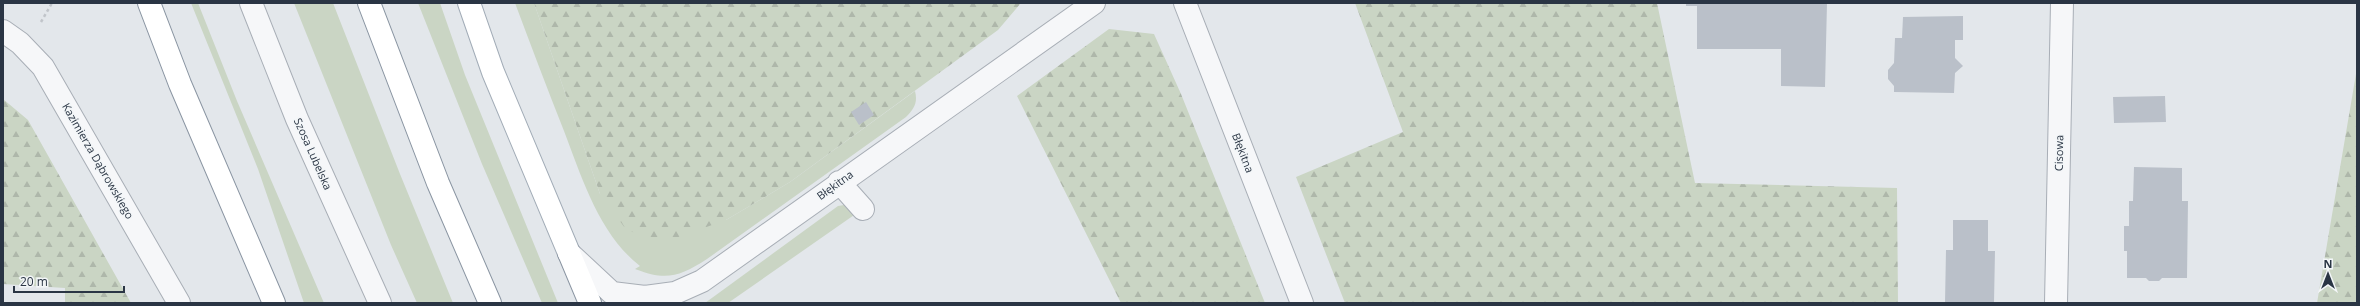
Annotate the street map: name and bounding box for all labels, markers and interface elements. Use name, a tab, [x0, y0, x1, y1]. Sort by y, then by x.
street label: Kazimierza Dąbrowskiego	[59, 100, 138, 222]
street label: Szosa Lubelska	[291, 115, 336, 192]
street label: Błękitna	[1229, 131, 1258, 175]
street label: Cisowa	[2051, 135, 2066, 171]
street label: Błękitna	[814, 166, 856, 203]
north arrow	[2308, 254, 2348, 294]
text: N	[2324, 256, 2332, 271]
scale bar	[14, 268, 124, 294]
text: 20 m	[20, 273, 48, 290]

